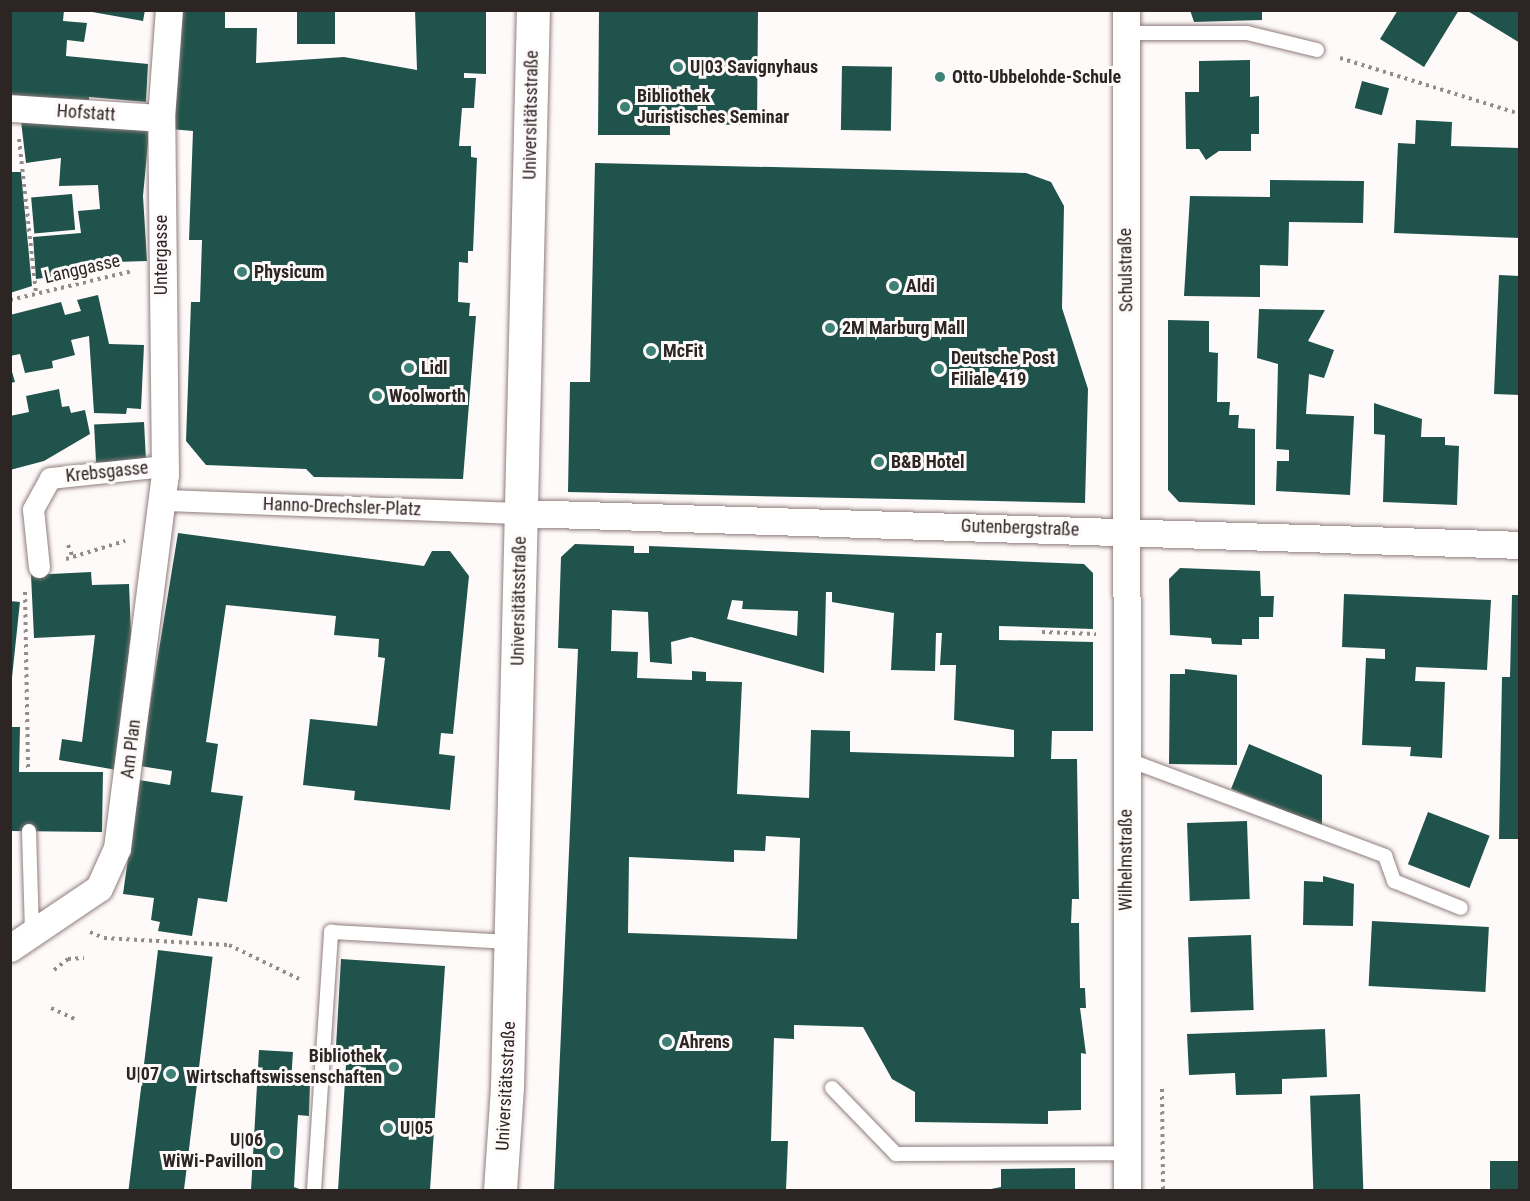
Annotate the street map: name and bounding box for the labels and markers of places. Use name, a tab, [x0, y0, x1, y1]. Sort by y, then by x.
place label: U|03 Savignyhaus	[690, 56, 818, 78]
marker: U|03 Savignyhaus	[671, 60, 685, 74]
place label: Otto-Ubbelohde-Schule	[952, 66, 1121, 88]
marker: Otto-Ubbelohde-Schule	[933, 70, 947, 84]
place label: Bibliothek Juristisches Seminar	[637, 86, 789, 128]
marker: Bibliothek Juristisches Seminar	[618, 100, 632, 114]
place label: Physicum	[254, 261, 324, 283]
marker: Physicum	[235, 265, 249, 279]
place label: Aldi	[906, 275, 935, 297]
marker: Aldi	[887, 279, 901, 293]
place label: 2M Marburg Mall	[842, 317, 965, 339]
marker: 2M Marburg Mall	[823, 321, 837, 335]
place label: McFit	[663, 340, 704, 362]
marker: McFit	[644, 344, 658, 358]
place label: Deutsche Post Filiale 419	[951, 348, 1055, 391]
place label: Lidl	[421, 357, 448, 379]
marker: Lidl	[402, 361, 416, 375]
marker: Deutsche Post Filiale 419	[932, 362, 946, 376]
place label: Woolworth	[389, 385, 466, 407]
marker: Woolworth	[370, 389, 384, 403]
place label: B&B Hotel	[891, 451, 964, 473]
marker: B&B Hotel	[872, 455, 886, 469]
place label: Ahrens	[679, 1031, 730, 1053]
marker: Ahrens	[660, 1035, 674, 1049]
place label: Bibliothek Wirtschaftswissenschaften	[186, 1046, 382, 1088]
marker: Bibliothek Wirtschaftswissenschaften	[387, 1060, 401, 1074]
place label: U|07	[126, 1063, 159, 1085]
marker: U|07	[164, 1067, 178, 1081]
place label: U|05	[400, 1117, 433, 1139]
marker: U|05	[381, 1121, 395, 1135]
place label: U|06 WiWi-Pavillon	[162, 1130, 263, 1172]
marker: U|06 WiWi-Pavillon	[268, 1144, 282, 1158]

